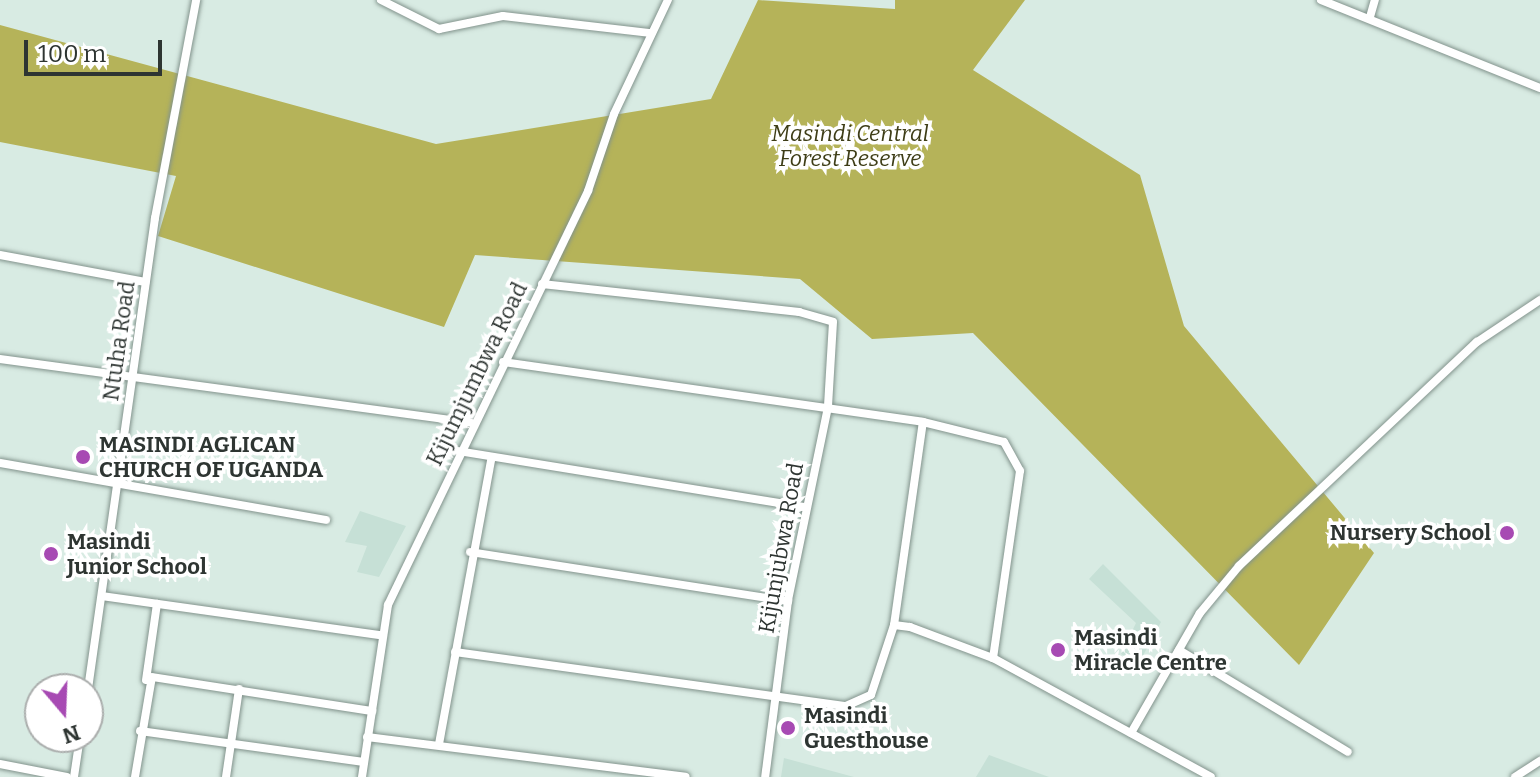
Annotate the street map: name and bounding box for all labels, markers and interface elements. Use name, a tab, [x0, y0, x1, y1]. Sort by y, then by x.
scale bar	[28, 24, 166, 74]
text: 100 m	[38, 40, 106, 68]
park label: Masindi Central Forest Reserve	[771, 120, 929, 172]
street label: Kijumjumbwa Road	[421, 278, 533, 470]
street label: Ntuha Road	[98, 279, 140, 403]
place label: MASINDI AGLICAN CHURCH OF UGANDA	[99, 431, 323, 482]
marker: MASINDI AGLICAN CHURCH OF UGANDA	[74, 448, 92, 466]
street label: Kijunjubwa Road	[753, 461, 809, 635]
place label: Nursery School	[1330, 520, 1491, 546]
marker: Nursery School	[1498, 524, 1516, 542]
place label: Masindi Junior School	[67, 528, 207, 580]
marker: Masindi Junior School	[42, 545, 60, 563]
place label: Masindi Miracle Centre	[1074, 624, 1227, 676]
marker: Masindi Miracle Centre	[1049, 641, 1067, 659]
north arrow	[24, 673, 104, 753]
place label: Masindi Guesthouse	[804, 702, 928, 754]
text: N	[59, 719, 84, 750]
marker: Masindi Guesthouse	[779, 719, 797, 737]

